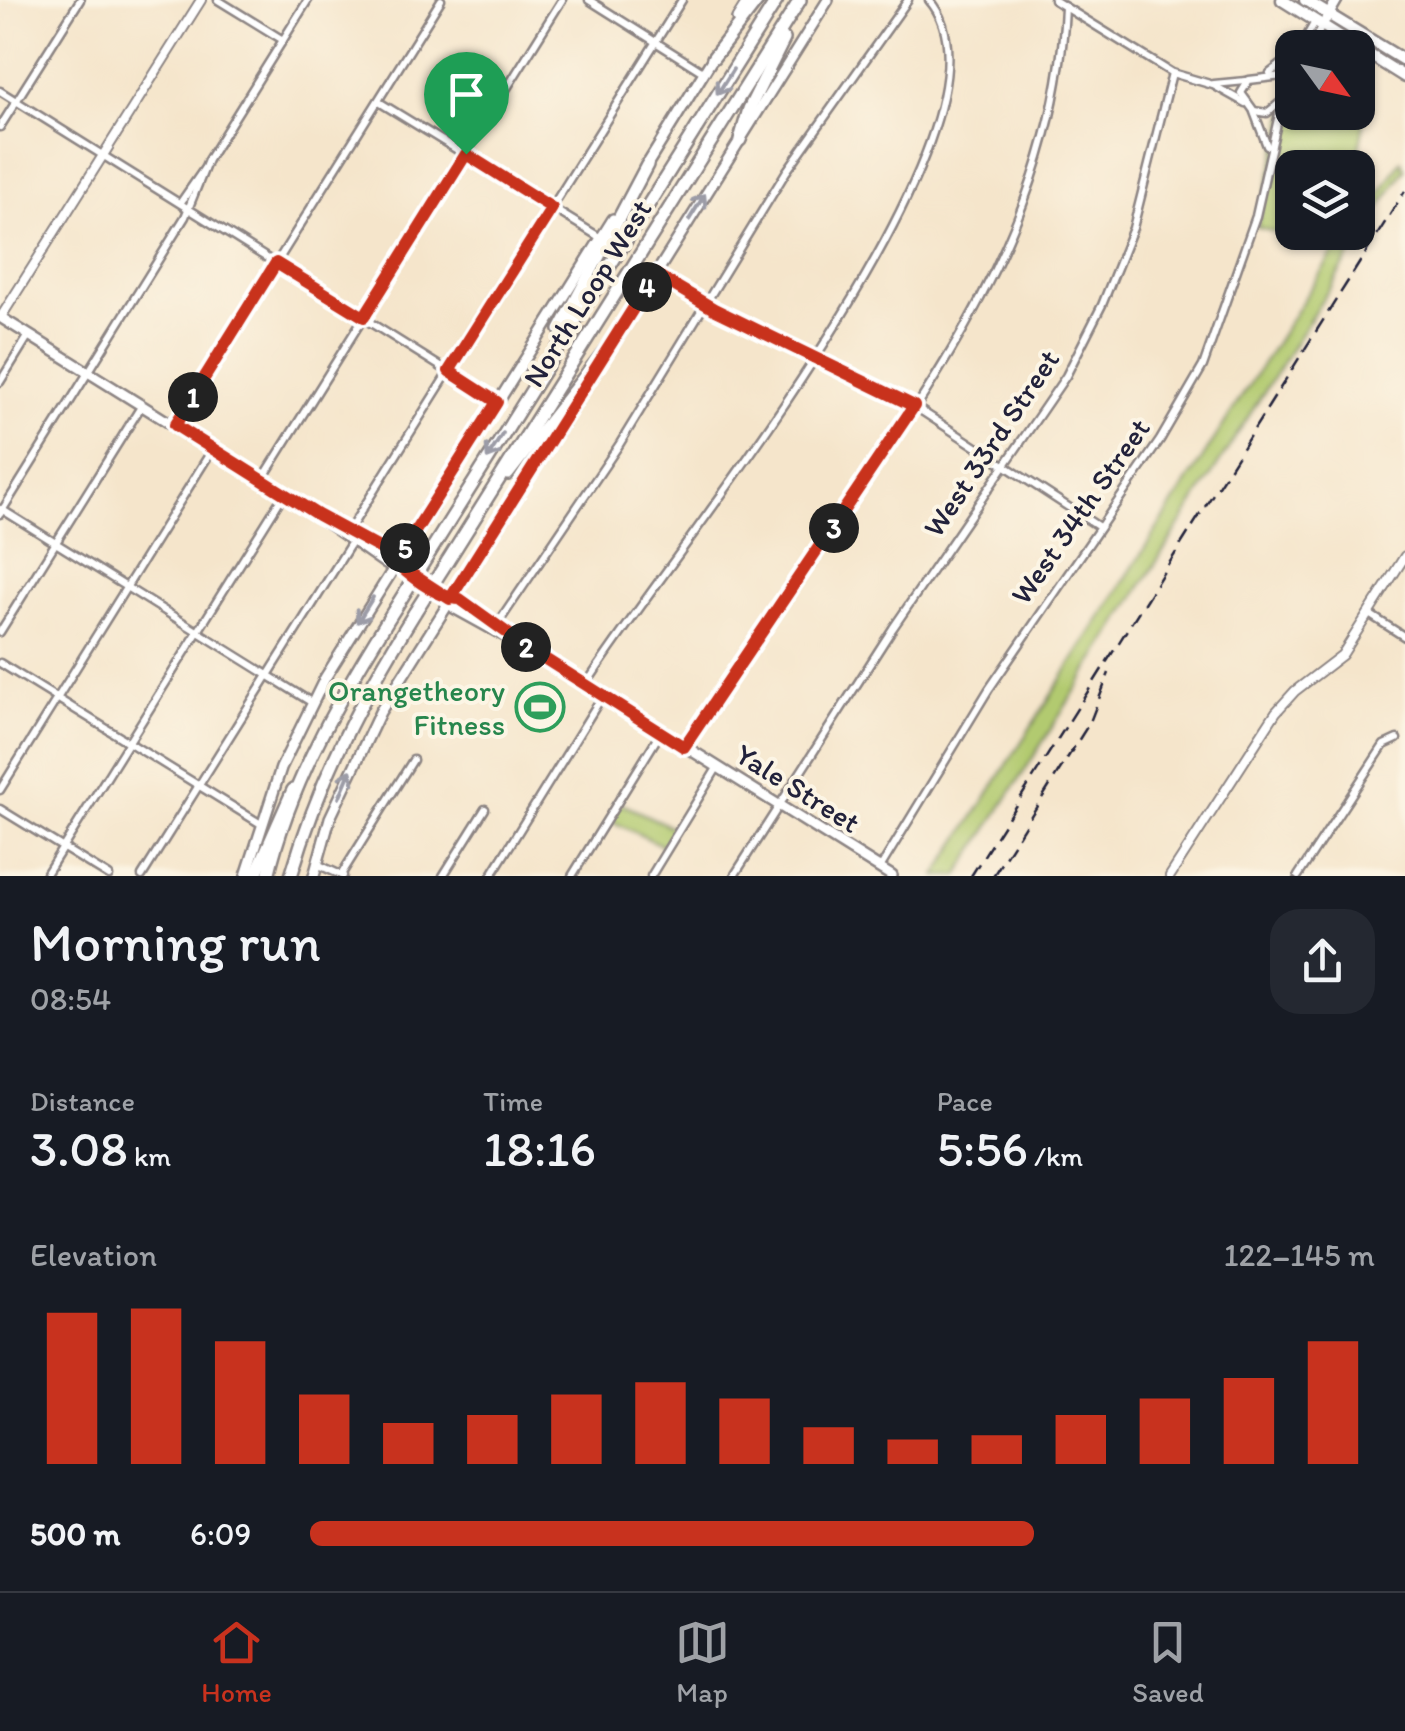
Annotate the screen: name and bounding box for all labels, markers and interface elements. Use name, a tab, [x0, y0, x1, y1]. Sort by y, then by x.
north arrow	[1275, 30, 1375, 130]
map controls	[1275, 30, 1375, 250]
pin	[424, 52, 509, 155]
icon: arrive	[439, 67, 494, 122]
one-way arrow	[714, 68, 735, 96]
button: layers	[1275, 150, 1375, 250]
street label: North Loop West	[515, 192, 659, 394]
one-way arrow	[687, 193, 708, 222]
pin: 4	[622, 262, 672, 312]
text: 4	[639, 270, 655, 304]
street label: West 33rd Street	[915, 342, 1067, 544]
pin: 1	[168, 372, 218, 422]
text: 1	[187, 380, 200, 414]
street label: West 34th Street	[1002, 411, 1158, 611]
one-way arrow	[485, 431, 505, 460]
pin: 3	[809, 503, 859, 553]
text: 3	[826, 511, 842, 545]
pin: 5	[380, 523, 430, 573]
text: 5	[398, 531, 412, 565]
one-way arrow	[355, 595, 376, 624]
pin: 2	[501, 622, 551, 672]
text: 2	[519, 630, 533, 664]
place label: Orangetheory Fitness	[328, 672, 505, 743]
sports icon: Orangetheory Fitness	[514, 681, 566, 733]
street label: Yale Street	[729, 735, 867, 841]
one-way arrow	[337, 769, 355, 800]
text: Morning run	[30, 909, 321, 975]
button: share	[1270, 909, 1375, 1014]
text: 08:54	[30, 980, 111, 1018]
text: Distance	[30, 1084, 135, 1118]
text: Time	[483, 1084, 543, 1118]
text: Pace	[937, 1084, 993, 1118]
text: 3.08	[30, 1118, 128, 1179]
text: 18:16	[483, 1118, 596, 1179]
text: 5:56	[937, 1118, 1028, 1179]
text: km	[128, 1139, 171, 1173]
text: /km	[1028, 1139, 1083, 1173]
text: Elevation	[30, 1236, 157, 1274]
text: 122–145 m	[1224, 1236, 1375, 1274]
text: 500 m	[30, 1515, 120, 1553]
text: 6:09	[190, 1515, 251, 1553]
tab: Home	[201, 1615, 272, 1709]
tab: Map	[675, 1615, 730, 1709]
tab: Saved	[1132, 1615, 1204, 1709]

